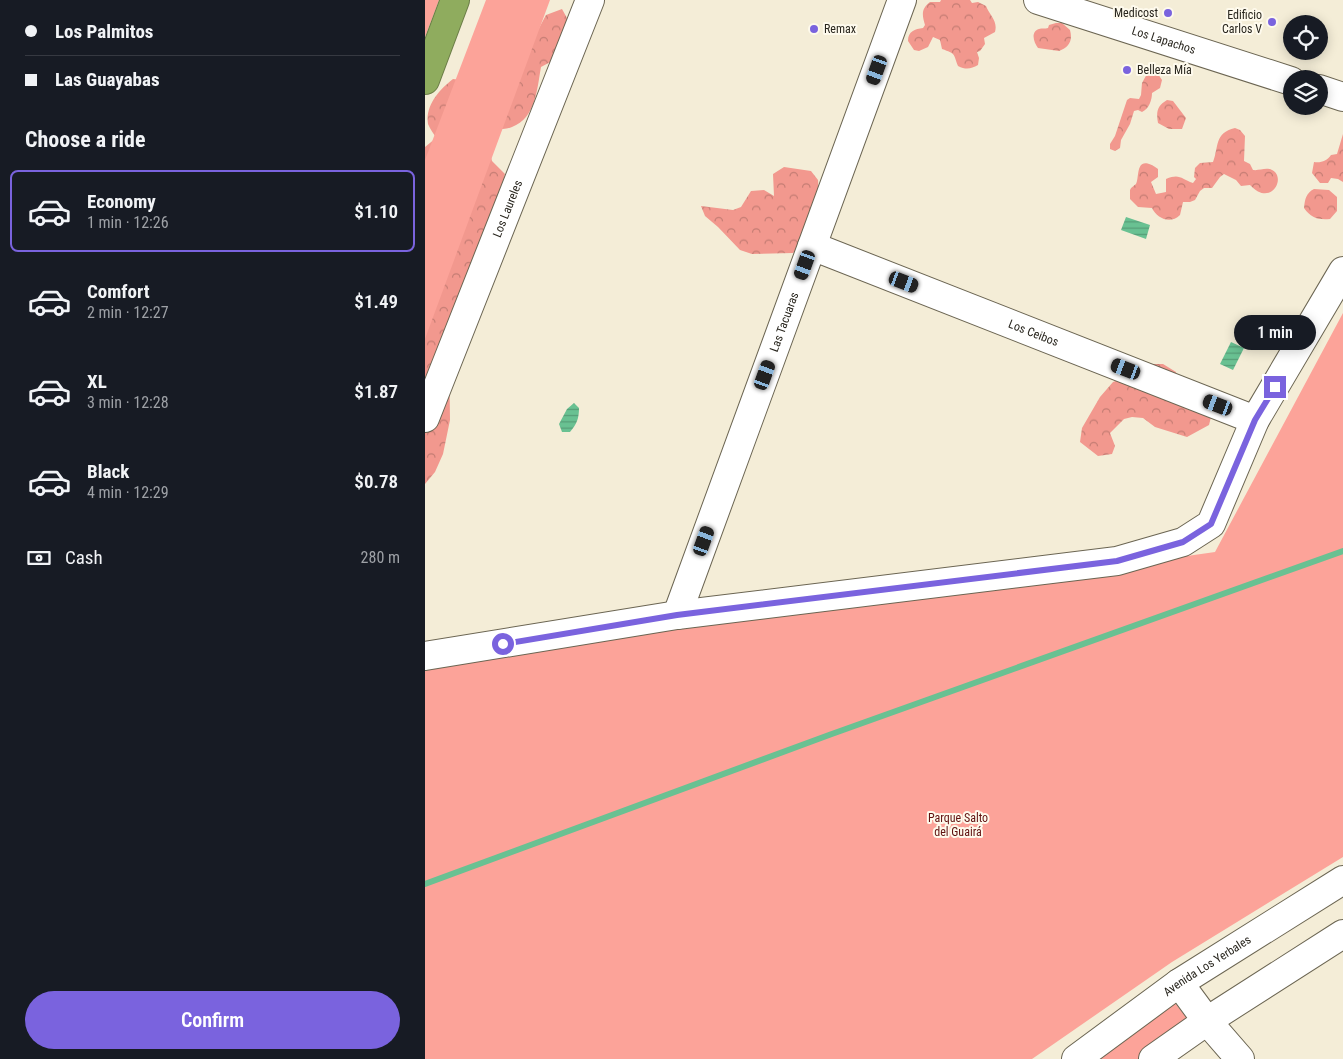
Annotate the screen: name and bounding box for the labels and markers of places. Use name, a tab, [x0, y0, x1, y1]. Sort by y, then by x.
place label: Medicost	[1114, 6, 1158, 20]
marker: Medicost	[1162, 7, 1174, 19]
place label: Edificio Carlos V	[1222, 8, 1262, 36]
marker: Edificio Carlos V	[1266, 16, 1278, 28]
place label: Remax	[824, 22, 856, 36]
marker: Remax	[808, 23, 820, 35]
place label: Belleza Mía	[1137, 63, 1192, 77]
marker: Belleza Mía	[1121, 64, 1133, 76]

